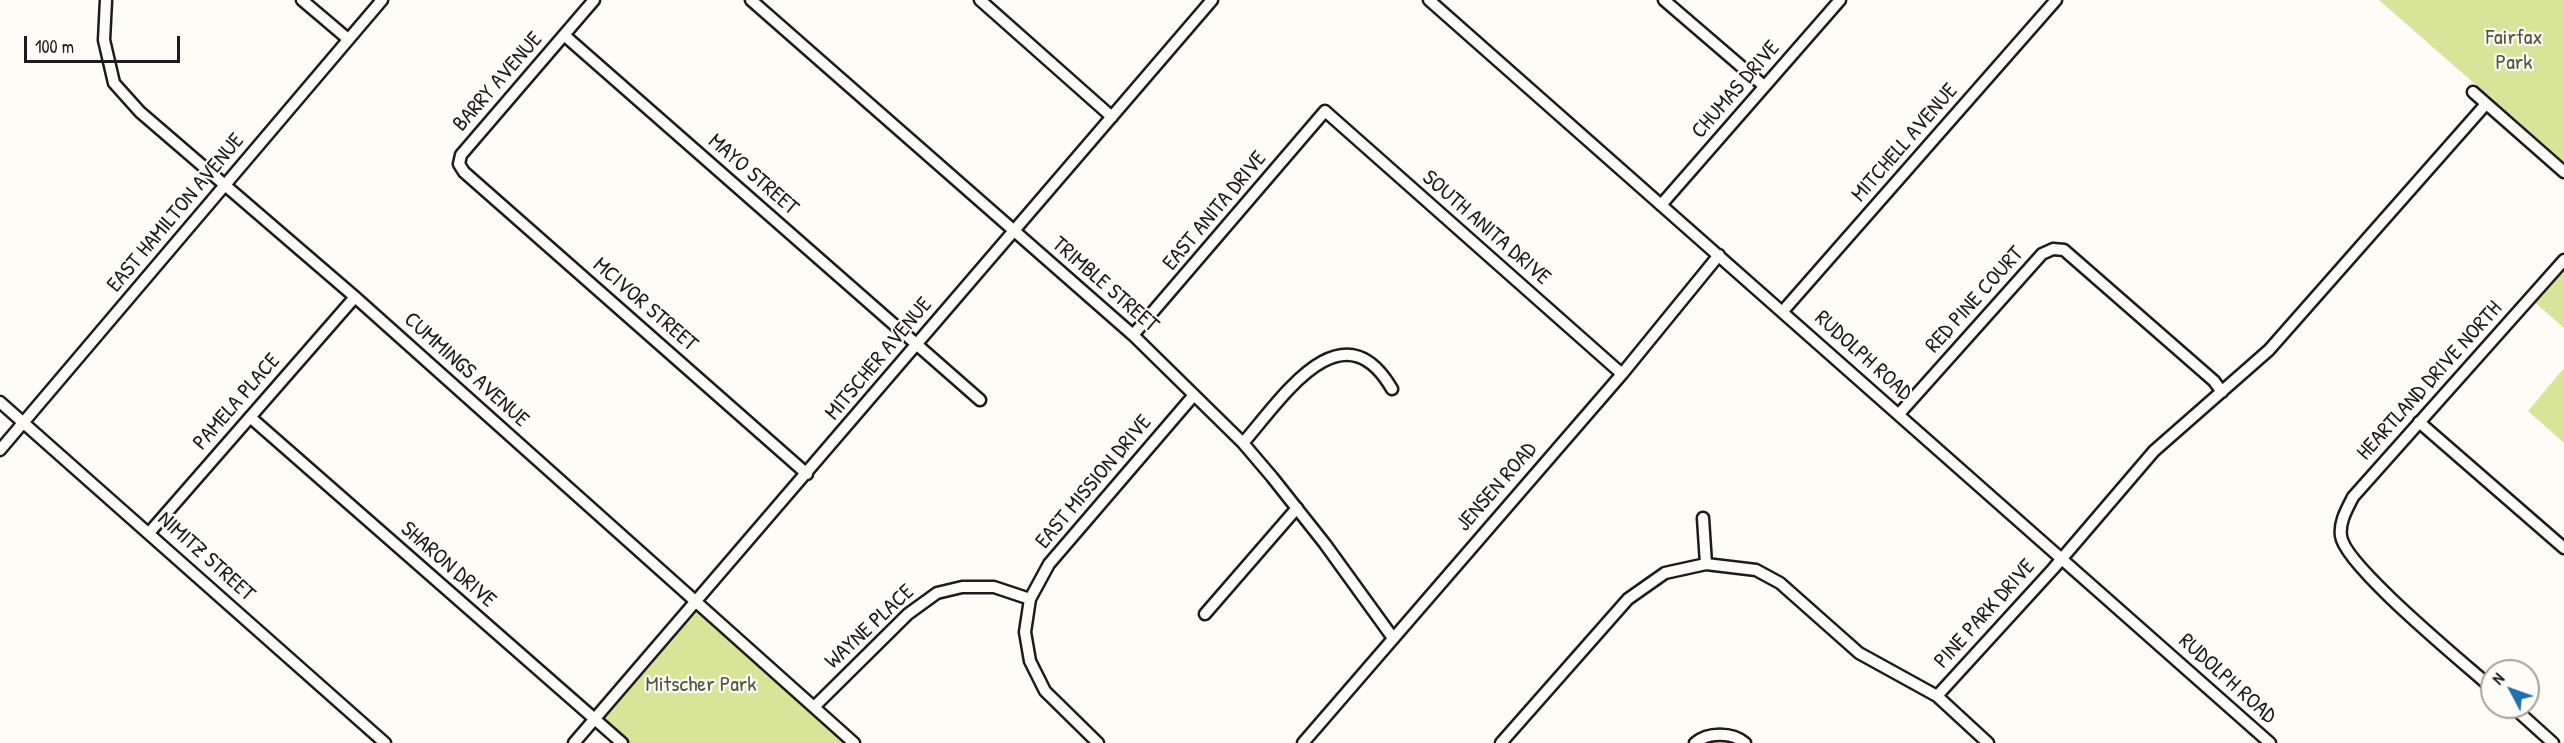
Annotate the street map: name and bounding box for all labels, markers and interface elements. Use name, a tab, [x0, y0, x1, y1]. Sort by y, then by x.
scale bar	[27, 24, 183, 62]
park label: Fairfax Park	[2486, 25, 2542, 76]
street label: BARRY AVENUE	[448, 27, 548, 137]
text: 100 m	[35, 34, 74, 59]
street label: CHUMAS DRIVE	[1686, 36, 1786, 144]
street label: MITCHELL AVENUE	[1846, 78, 1964, 208]
street label: EAST HAMILTON AVENUE	[102, 128, 250, 298]
street label: MAYO STREET	[702, 129, 804, 221]
street label: EAST ANITA DRIVE	[1158, 146, 1272, 276]
street label: SOUTH ANITA DRIVE	[1416, 165, 1556, 291]
street label: TRIMBLE STREET	[1046, 231, 1164, 339]
street label: RED PINE COURT	[1920, 241, 2030, 359]
street label: MCIVOR STREET	[587, 252, 703, 358]
street label: MITSCHER AVENUE	[820, 292, 938, 426]
street label: HEARTLAND DRIVE NORTH	[2352, 296, 2508, 466]
street label: RUDOLPH ROAD	[1809, 305, 1917, 407]
street label: CUMMINGS AVENUE	[398, 307, 534, 433]
street label: PAMELA PLACE	[188, 348, 286, 456]
street label: EAST MISSION DRIVE	[1030, 410, 1158, 554]
street label: JENSEN ROAD	[1451, 437, 1543, 537]
street label: NIMITZ STREET	[152, 506, 260, 608]
street label: SHARON DRIVE	[395, 516, 501, 614]
street label: PINE PARK DRIVE	[1929, 554, 2041, 674]
street label: WAYNE PLACE	[820, 579, 920, 675]
street label: RUDOLPH ROAD	[2173, 628, 2281, 730]
north arrow	[2480, 659, 2540, 719]
text: N	[2487, 668, 2509, 689]
park label: Mitscher Park	[646, 672, 756, 698]

